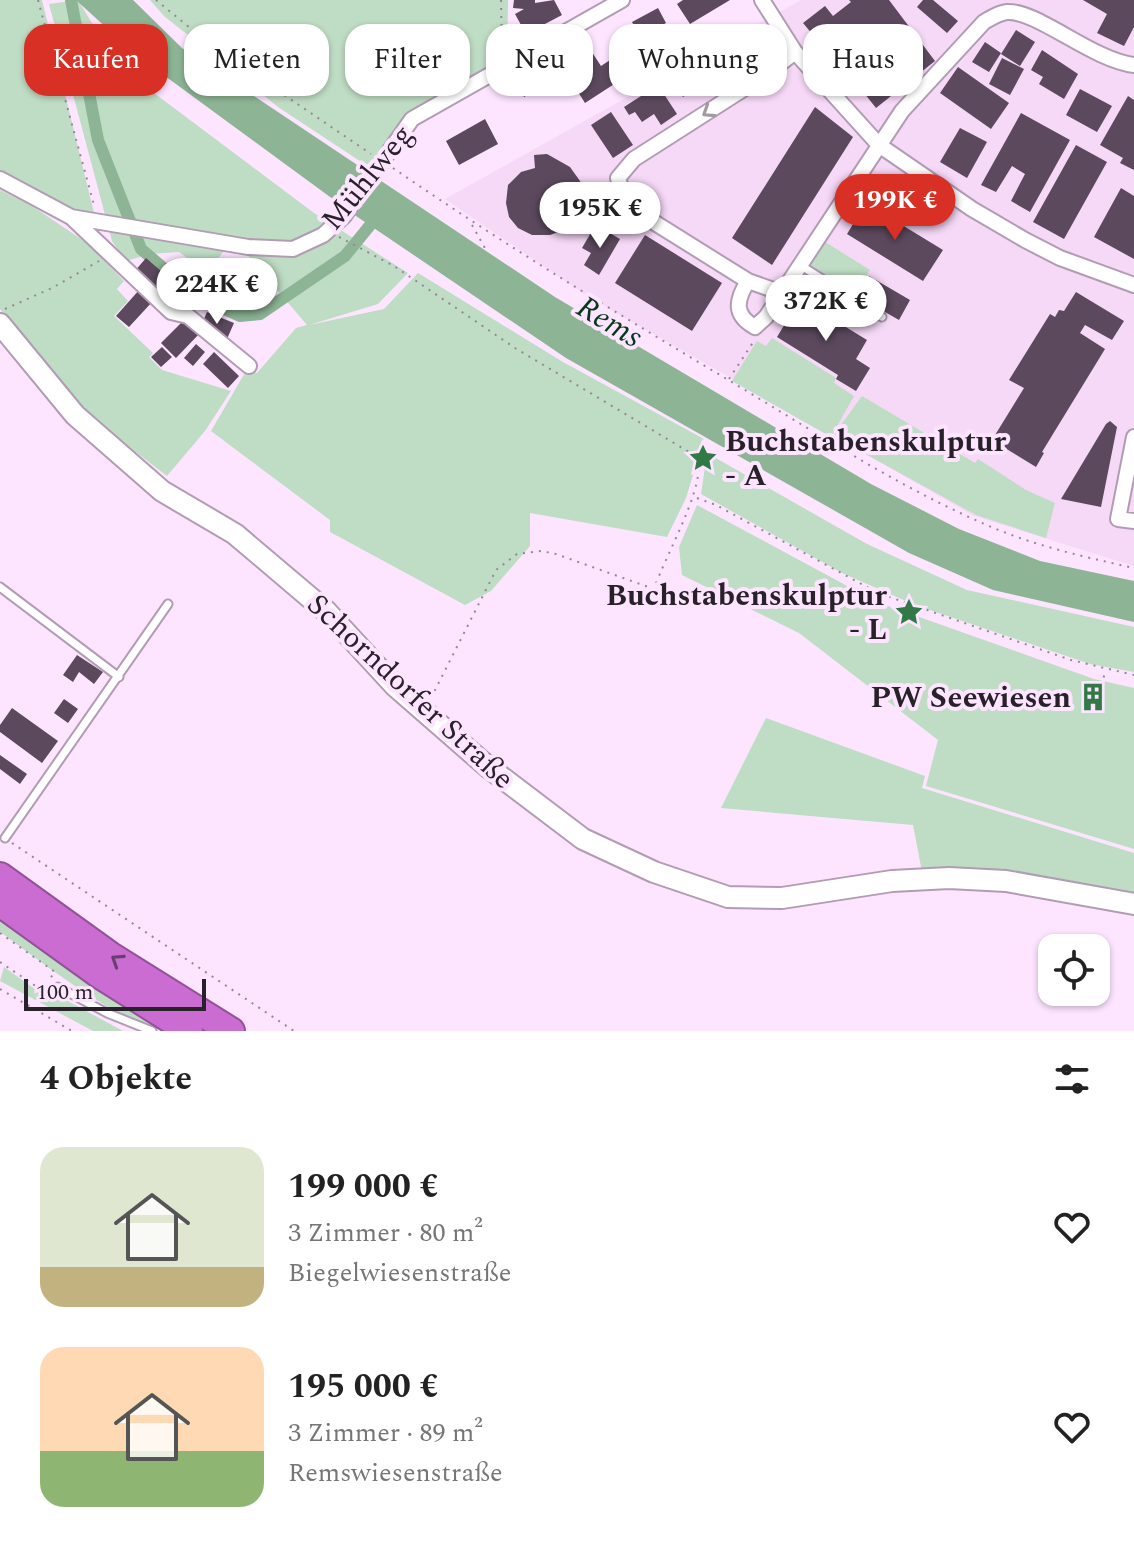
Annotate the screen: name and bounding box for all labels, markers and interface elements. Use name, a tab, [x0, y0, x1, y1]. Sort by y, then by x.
chip: Kaufen	[24, 24, 168, 96]
chip: Mieten	[184, 24, 329, 96]
chip: Filter	[345, 24, 470, 96]
chip: Neu	[486, 24, 593, 96]
chip: Wohnung	[609, 24, 787, 96]
chip: Haus	[803, 24, 923, 96]
one-way arrow	[702, 103, 717, 118]
street label: Mühlweg	[310, 114, 425, 241]
pin: 199K €	[830, 174, 960, 242]
text: 199K €	[853, 180, 937, 220]
pin: 195K €	[535, 182, 665, 250]
text: 195K €	[558, 188, 642, 228]
pin: 224K €	[152, 258, 282, 326]
text: 224K €	[175, 264, 259, 304]
pin: 372K €	[761, 275, 891, 343]
text: 372K €	[784, 281, 868, 321]
water label: Rems	[567, 283, 652, 361]
place label: Buchstabenskulptur - A	[725, 419, 1007, 499]
place icon: Buchstabenskulptur - A	[688, 443, 718, 473]
place label: Buchstabenskulptur - L	[606, 573, 887, 653]
street label: Schorndorfer Straße	[296, 583, 525, 801]
place icon: Buchstabenskulptur - L	[894, 597, 924, 627]
place label: PW Seewiesen	[871, 675, 1071, 721]
building icon: PW Seewiesen	[1078, 682, 1108, 712]
map controls	[1038, 934, 1110, 1006]
button: locate	[1038, 934, 1110, 1006]
one-way arrow	[112, 954, 126, 969]
scale bar	[24, 975, 206, 1011]
text: 100 m	[36, 976, 93, 1009]
text: 4 Objekte	[40, 1053, 192, 1105]
icon: filters	[1050, 1057, 1094, 1101]
text: 199 000 €	[288, 1161, 439, 1213]
icon: home	[104, 1179, 200, 1275]
icon: heart	[1050, 1205, 1094, 1249]
text: 3 Zimmer · 80 m²	[288, 1213, 483, 1253]
text: Biegelwiesenstraße	[288, 1253, 511, 1293]
text: 195 000 €	[288, 1361, 439, 1413]
icon: home	[104, 1379, 200, 1475]
icon: heart	[1050, 1405, 1094, 1449]
text: 3 Zimmer · 89 m²	[288, 1413, 483, 1453]
text: Remswiesenstraße	[288, 1453, 503, 1493]

